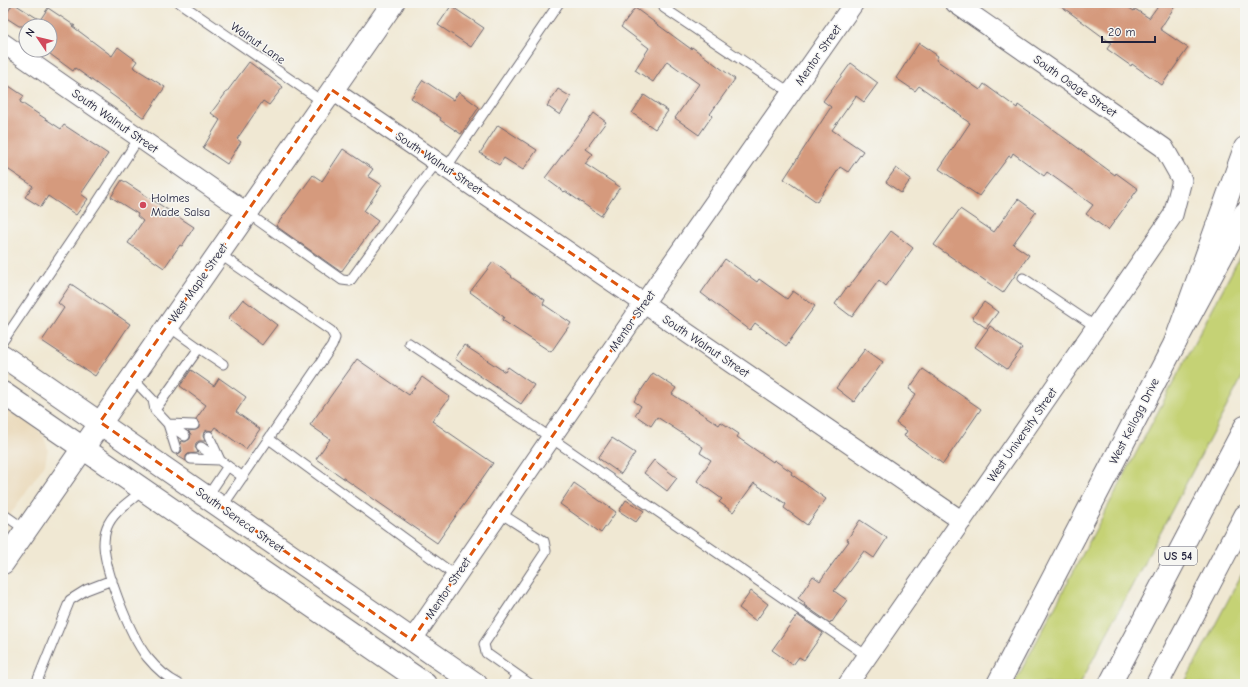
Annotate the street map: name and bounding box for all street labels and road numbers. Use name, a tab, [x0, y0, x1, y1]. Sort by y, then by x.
street label: Walnut Lane	[228, 19, 288, 67]
street label: Mentor Street	[792, 21, 844, 88]
street label: South Osage Street	[1031, 52, 1120, 120]
street label: South Walnut Street	[69, 86, 161, 156]
street label: South Walnut Street	[393, 129, 486, 198]
street label: West Maple Street	[165, 240, 231, 325]
street label: Mentor Street	[606, 287, 658, 354]
street label: South Walnut Street	[660, 312, 753, 381]
street label: West Kellogg Drive	[1106, 376, 1162, 466]
street label: West University Street	[984, 385, 1060, 485]
street label: South Seneca Street	[193, 484, 287, 556]
road number: US 54	[1159, 547, 1197, 565]
street label: Mentor Street	[422, 554, 474, 621]

